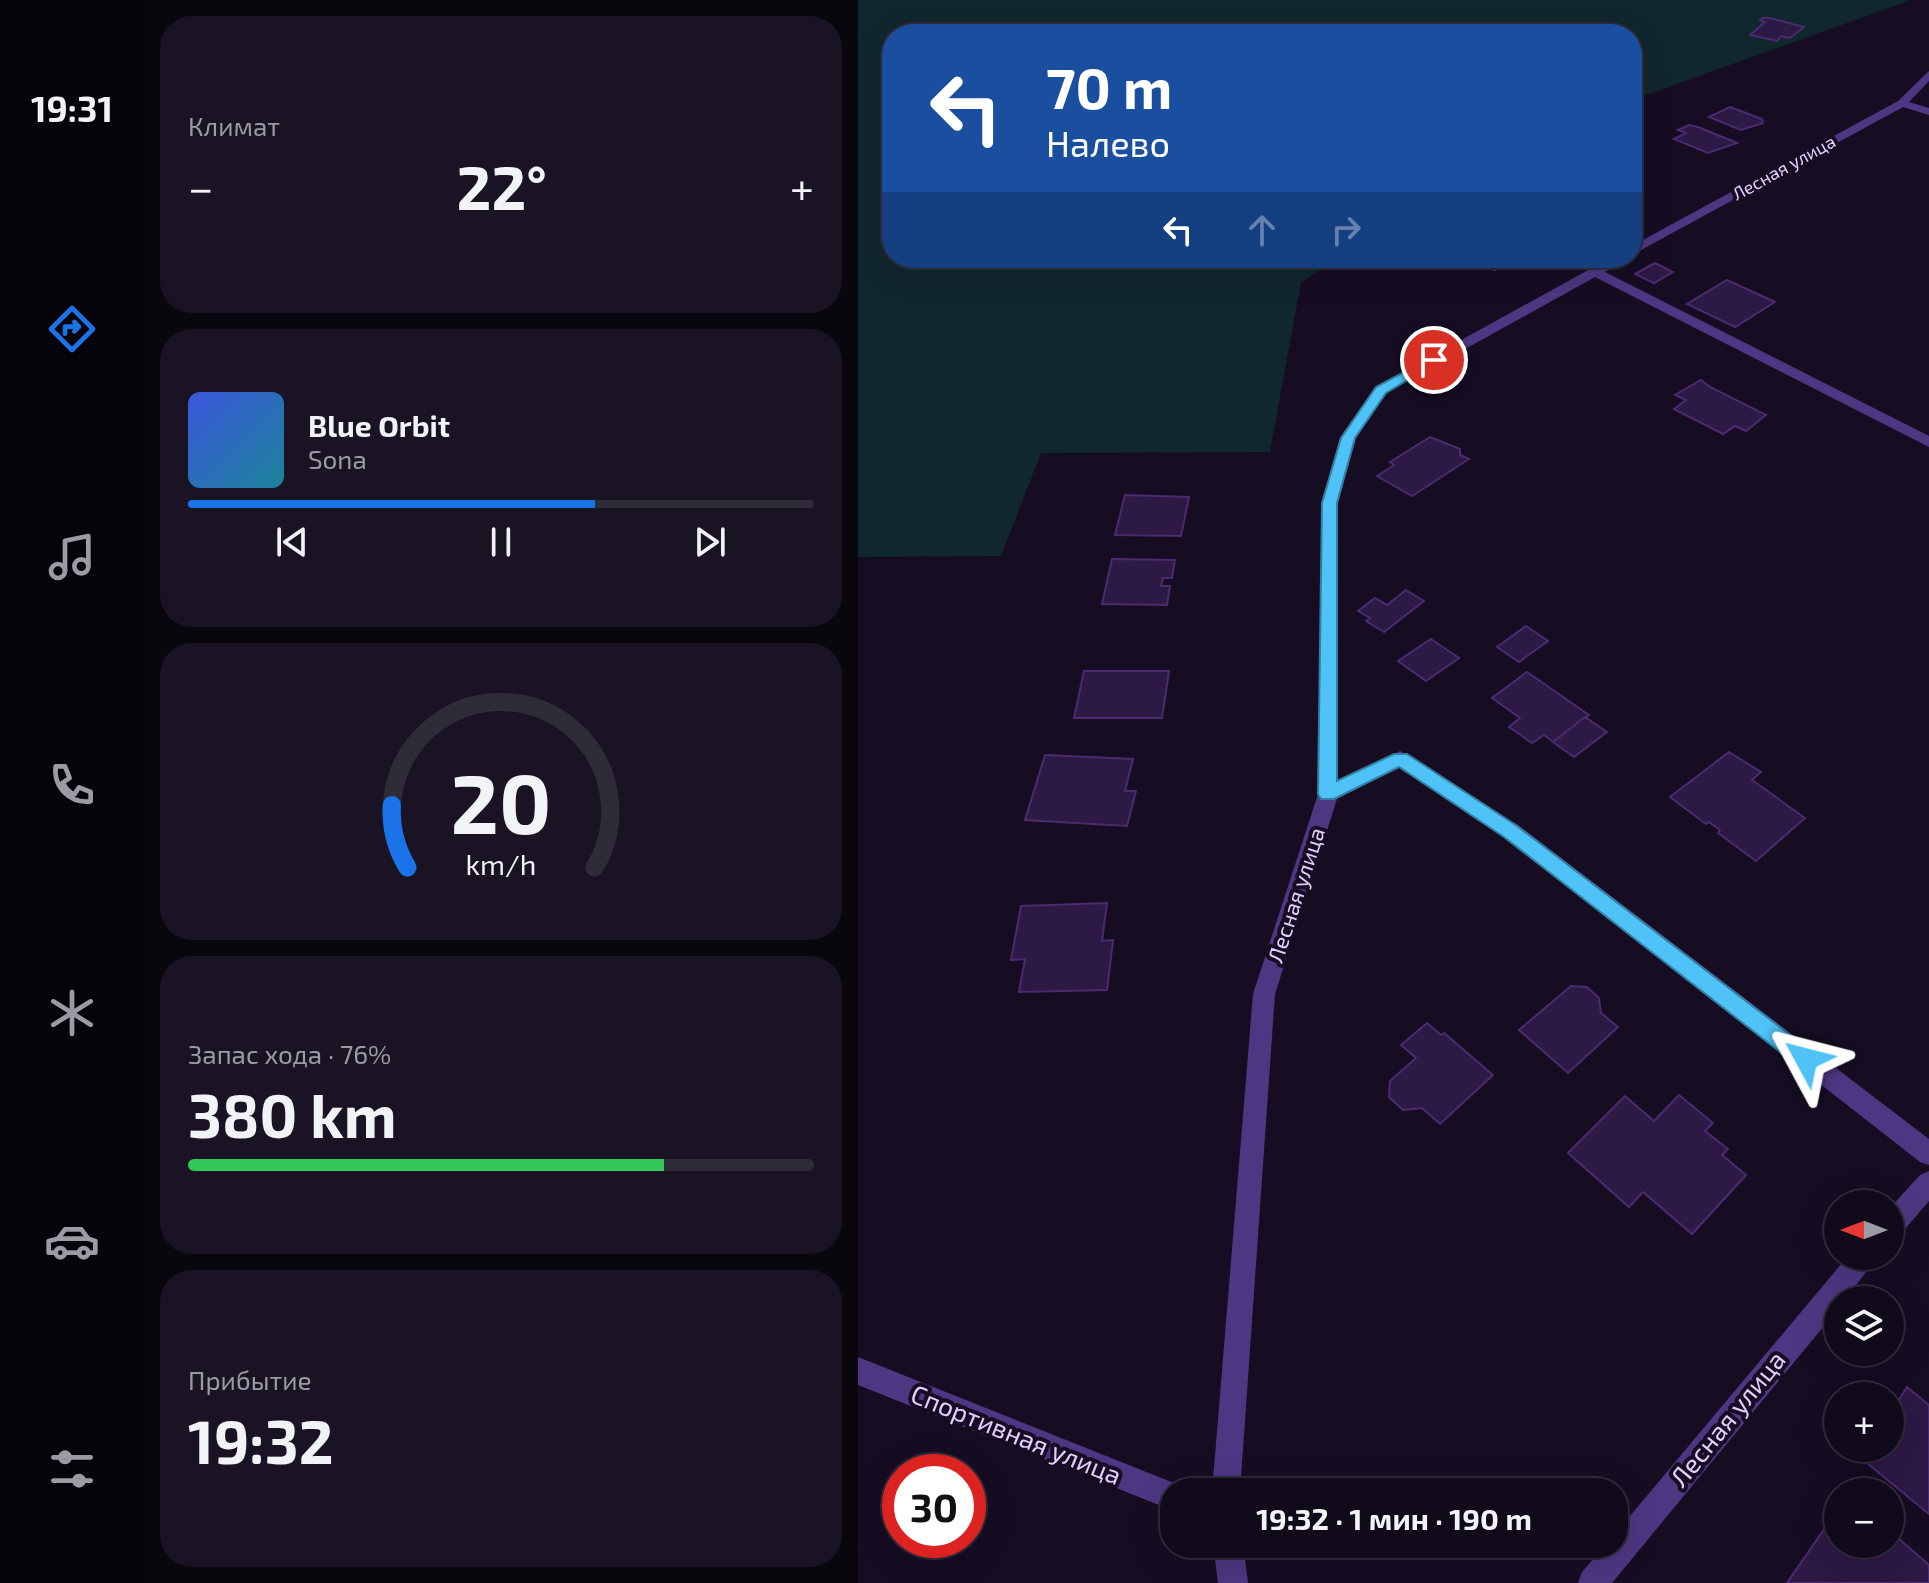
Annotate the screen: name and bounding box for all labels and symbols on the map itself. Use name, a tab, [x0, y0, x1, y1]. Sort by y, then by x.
street label: Лесная улица	[1728, 130, 1839, 205]
pin	[1400, 326, 1468, 394]
street label: Лесная улица	[1261, 824, 1330, 966]
position arrow	[1764, 1017, 1848, 1101]
north arrow	[1824, 1190, 1904, 1270]
street label: Лесная улица	[1663, 1344, 1792, 1493]
street label: Спортивная улица	[906, 1377, 1126, 1491]
speed limit sign: 30	[882, 1454, 986, 1558]

